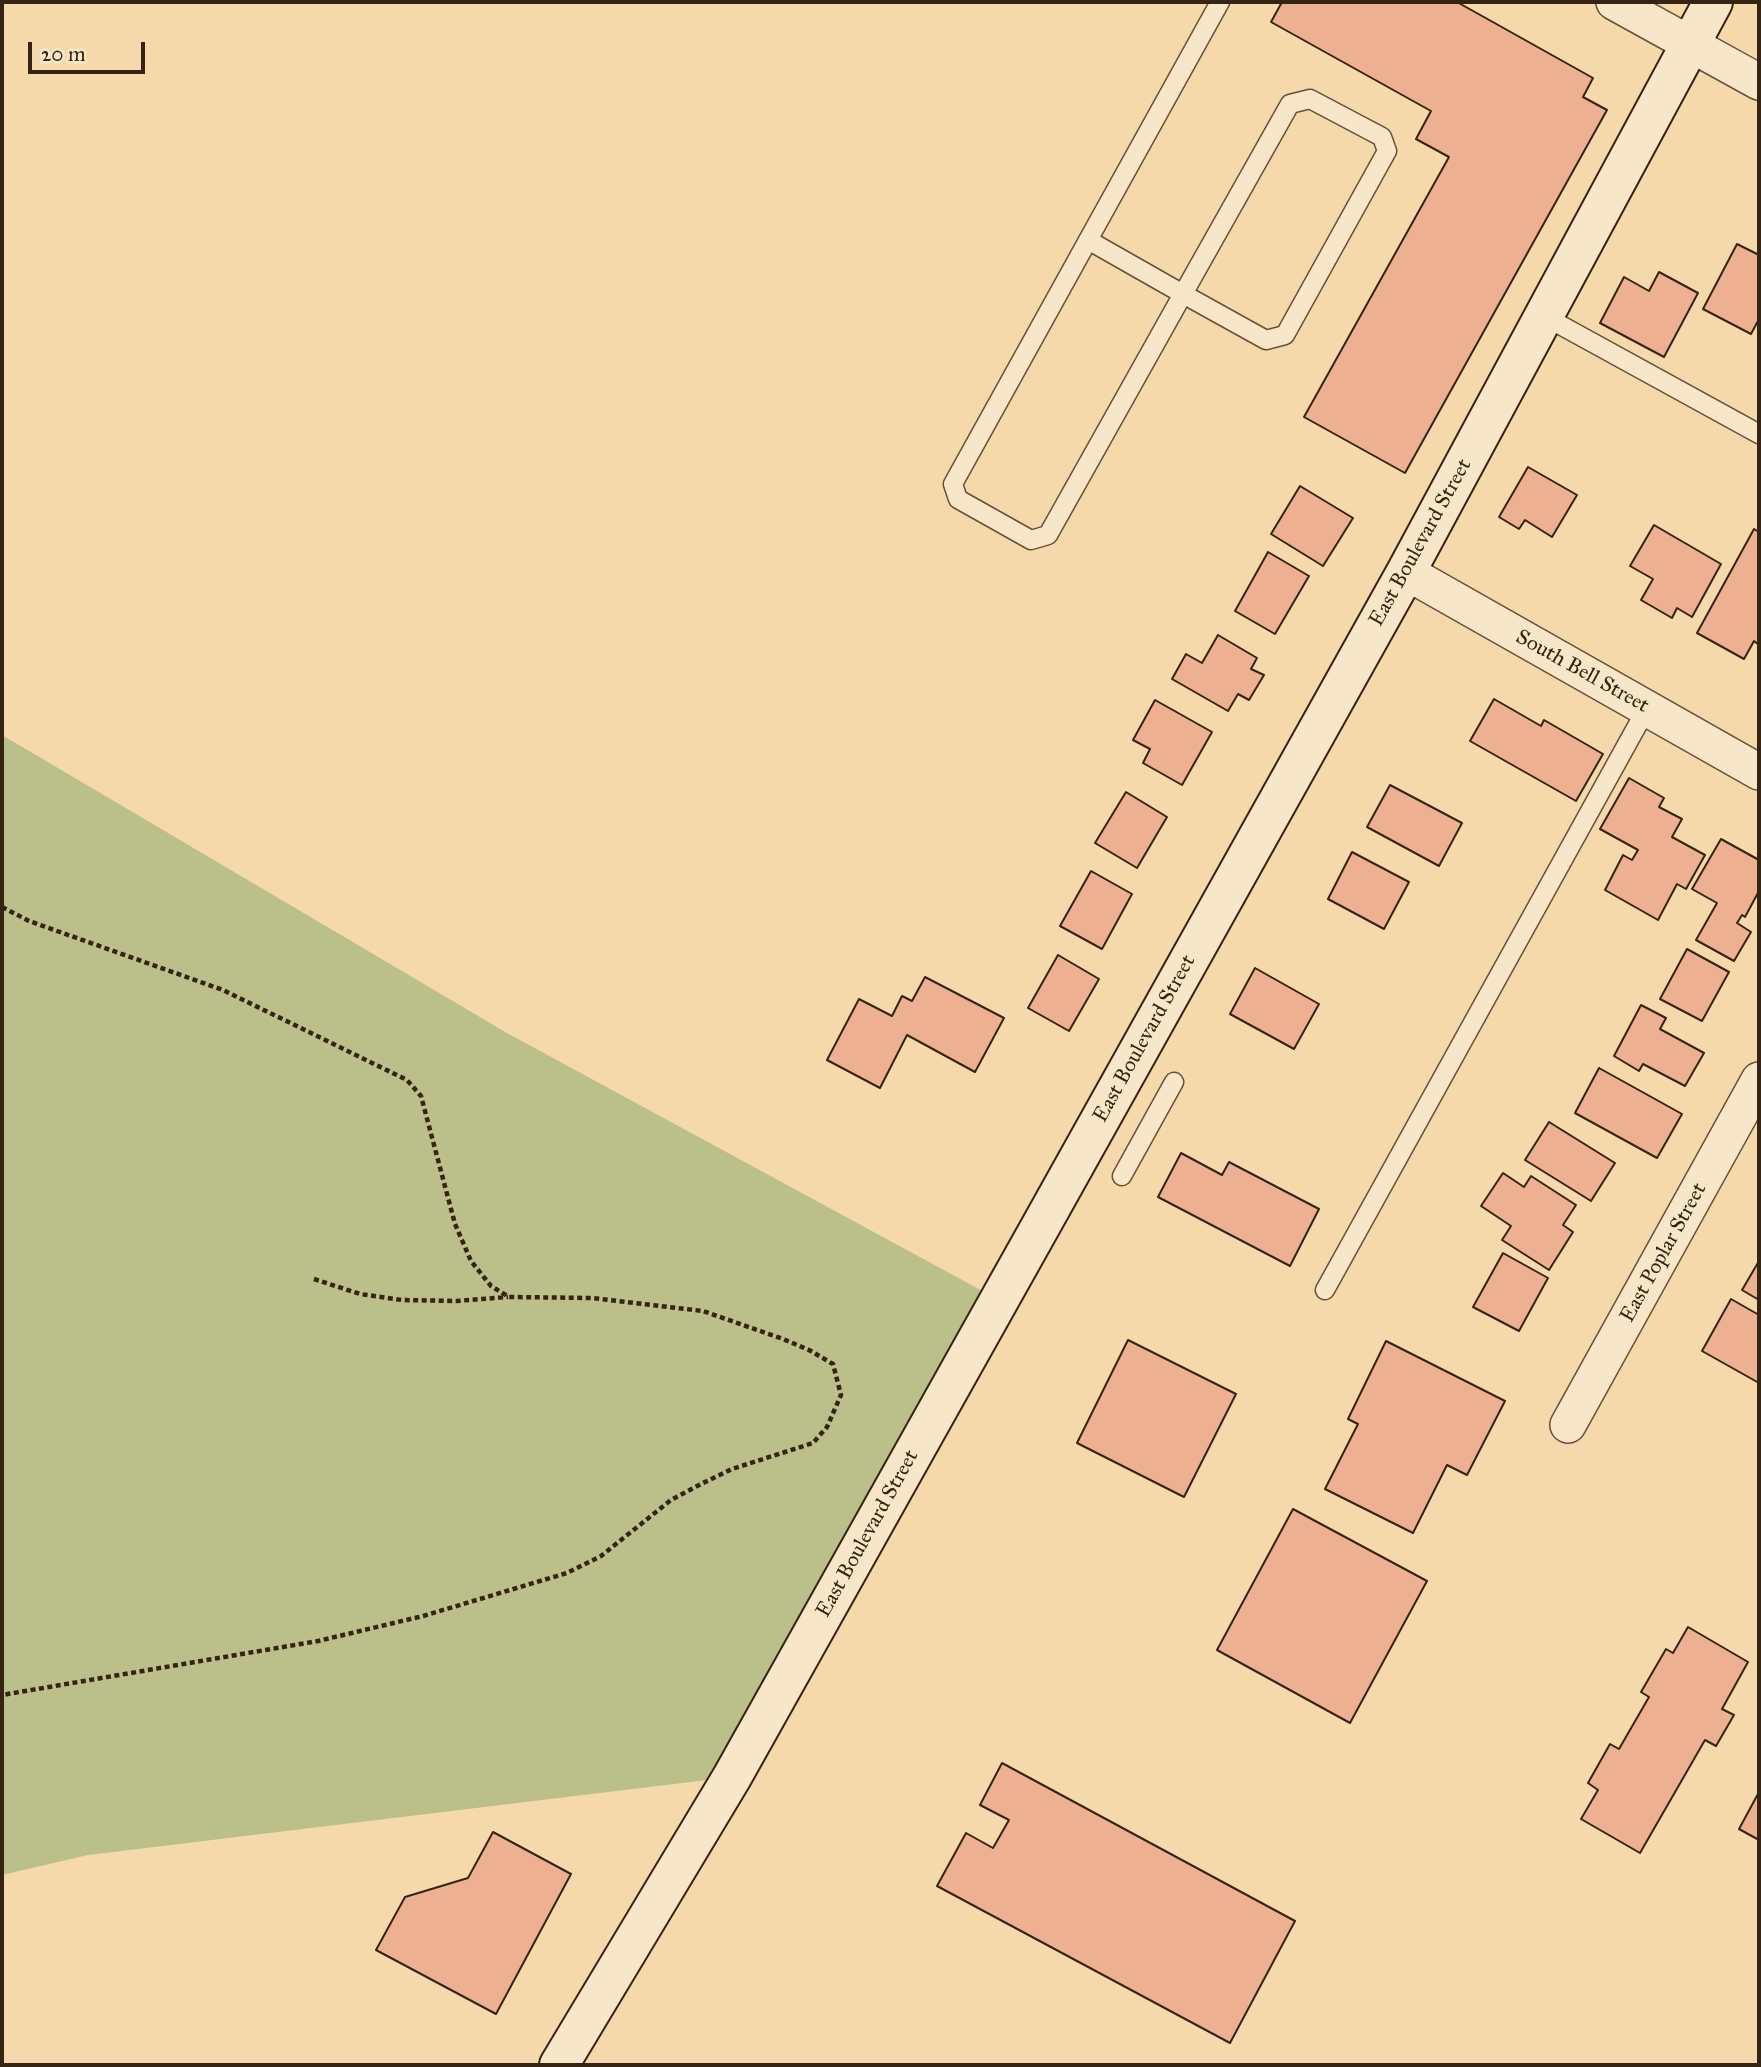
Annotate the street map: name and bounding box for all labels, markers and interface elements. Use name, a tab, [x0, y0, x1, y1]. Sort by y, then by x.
scale bar	[32, 28, 149, 72]
text: 20 m	[41, 41, 86, 67]
street label: East Boulevard Street	[1365, 455, 1477, 631]
street label: South Bell Street	[1511, 625, 1653, 719]
street label: East Boulevard Street	[1089, 951, 1201, 1127]
street label: East Poplar Street	[1615, 1179, 1713, 1327]
street label: East Boulevard Street	[812, 1446, 924, 1622]

